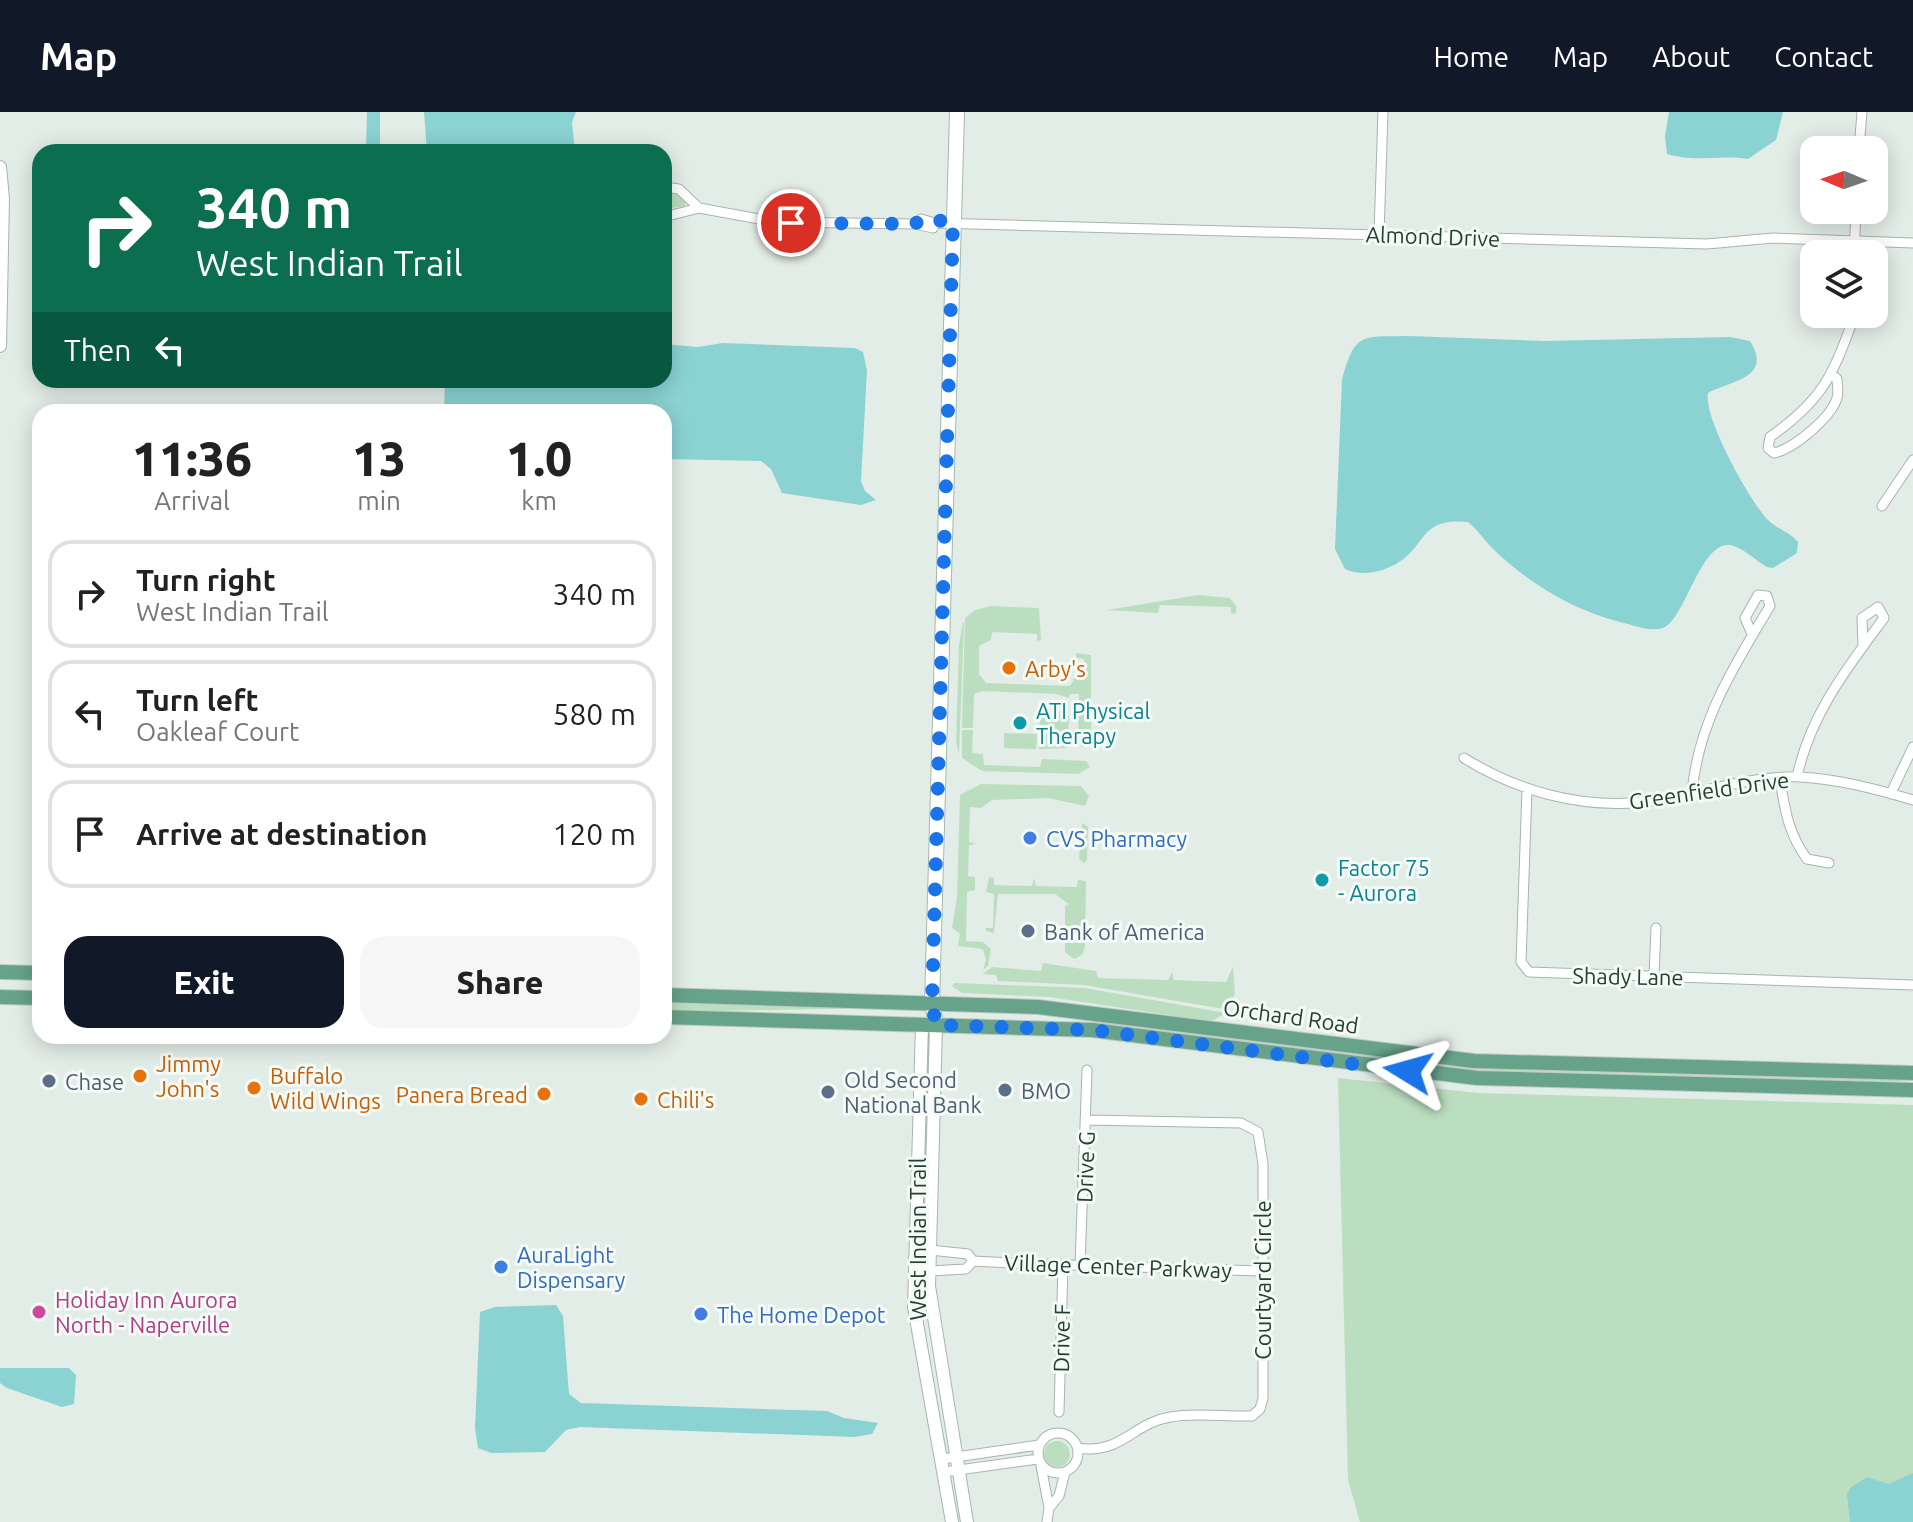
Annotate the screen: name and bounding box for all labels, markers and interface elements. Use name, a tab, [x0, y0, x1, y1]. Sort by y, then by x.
text: Map	[40, 35, 117, 77]
text: Home	[1434, 41, 1509, 72]
text: Map	[1553, 41, 1608, 72]
text: About	[1652, 41, 1730, 72]
text: Contact	[1774, 41, 1873, 72]
north arrow	[1800, 136, 1888, 224]
map controls	[1800, 136, 1888, 328]
icon: right	[64, 176, 168, 280]
text: 340 m	[196, 176, 352, 239]
pin	[757, 189, 825, 257]
icon: arrive	[769, 201, 813, 245]
street label: Almond Drive	[1365, 221, 1501, 251]
button: layers	[1800, 240, 1888, 328]
text: West Indian Trail	[196, 242, 463, 283]
icon: left	[148, 328, 192, 372]
text: Then	[64, 333, 132, 367]
text: 11:36	[132, 431, 252, 485]
text: 13	[352, 431, 406, 485]
text: 1.0	[506, 431, 572, 485]
text: Arrival	[154, 486, 230, 515]
text: min	[357, 486, 401, 515]
text: km	[521, 486, 557, 515]
text: Turn right	[136, 563, 276, 597]
icon: right	[68, 572, 112, 616]
text: 340 m	[552, 577, 636, 611]
text: West Indian Trail	[136, 597, 329, 626]
place label: Arby's	[1025, 656, 1086, 681]
marker: Arby's	[1000, 659, 1018, 677]
text: Turn left	[136, 683, 258, 717]
icon: left	[68, 692, 112, 736]
text: 580 m	[552, 697, 636, 731]
place label: ATI Physical Therapy	[1036, 698, 1150, 748]
marker: ATI Physical Therapy	[1011, 714, 1029, 732]
text: Oakleaf Court	[136, 717, 299, 746]
street label: Greenfield Drive	[1627, 766, 1791, 814]
icon: arrive	[68, 812, 112, 856]
text: Arrive at destination	[136, 817, 428, 851]
text: 120 m	[552, 817, 636, 851]
place label: CVS Pharmacy	[1046, 826, 1188, 851]
marker: CVS Pharmacy	[1021, 829, 1039, 847]
place label: Factor 75 - Aurora	[1338, 855, 1430, 905]
marker: Factor 75 - Aurora	[1313, 871, 1331, 889]
place label: Bank of America	[1044, 919, 1205, 944]
marker: Bank of America	[1019, 922, 1037, 940]
button: Exit	[64, 936, 344, 1028]
button: Share	[360, 936, 640, 1028]
street label: Shady Lane	[1572, 963, 1684, 989]
street label: Orchard Road	[1222, 994, 1360, 1038]
position arrow	[1366, 1029, 1450, 1113]
place label: Jimmy John's	[156, 1051, 221, 1101]
place label: Buffalo Wild Wings	[270, 1063, 381, 1113]
marker: Jimmy John's	[131, 1067, 149, 1085]
place label: Old Second National Bank	[844, 1067, 982, 1117]
place label: Chase	[65, 1069, 124, 1094]
marker: Chase	[40, 1072, 58, 1090]
place label: BMO	[1021, 1078, 1071, 1103]
marker: Buffalo Wild Wings	[245, 1079, 263, 1097]
marker: BMO	[996, 1081, 1014, 1099]
place label: Panera Bread	[396, 1082, 528, 1107]
marker: Old Second National Bank	[819, 1083, 837, 1101]
marker: Panera Bread	[535, 1085, 553, 1103]
place label: Chili's	[657, 1087, 714, 1112]
marker: Chili's	[632, 1090, 650, 1108]
street label: Drive G	[1071, 1131, 1099, 1203]
street label: West Indian Trail	[905, 1157, 930, 1320]
street label: Courtyard Circle	[1250, 1200, 1275, 1360]
place label: AuraLight Dispensary	[517, 1242, 626, 1292]
street label: Village Center Parkway	[1004, 1250, 1233, 1282]
marker: AuraLight Dispensary	[492, 1258, 510, 1276]
place label: Holiday Inn Aurora North - Naperville	[55, 1287, 238, 1337]
place label: The Home Depot	[717, 1302, 886, 1327]
marker: Holiday Inn Aurora North - Naperville	[30, 1303, 48, 1321]
street label: Drive F	[1048, 1303, 1074, 1373]
marker: The Home Depot	[692, 1305, 710, 1323]

